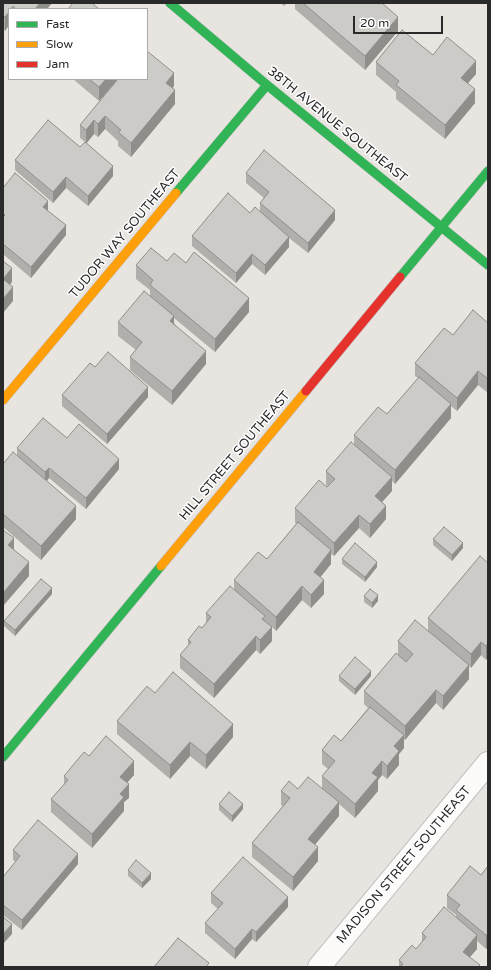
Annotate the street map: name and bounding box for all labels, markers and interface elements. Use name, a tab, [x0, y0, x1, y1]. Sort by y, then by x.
legend	[8, 8, 148, 80]
scale bar	[355, 8, 445, 34]
text: 20 m	[360, 16, 389, 30]
text: Fast	[46, 17, 69, 31]
text: Slow	[46, 37, 73, 51]
text: Jam	[46, 57, 69, 71]
street label: 38TH AVENUE SOUTHEAST	[264, 64, 410, 186]
street label: TUDOR WAY SOUTHEAST	[66, 166, 184, 302]
street label: HILL STREET SOUTHEAST	[176, 388, 294, 524]
street label: MADISON STREET SOUTHEAST	[334, 783, 474, 947]

